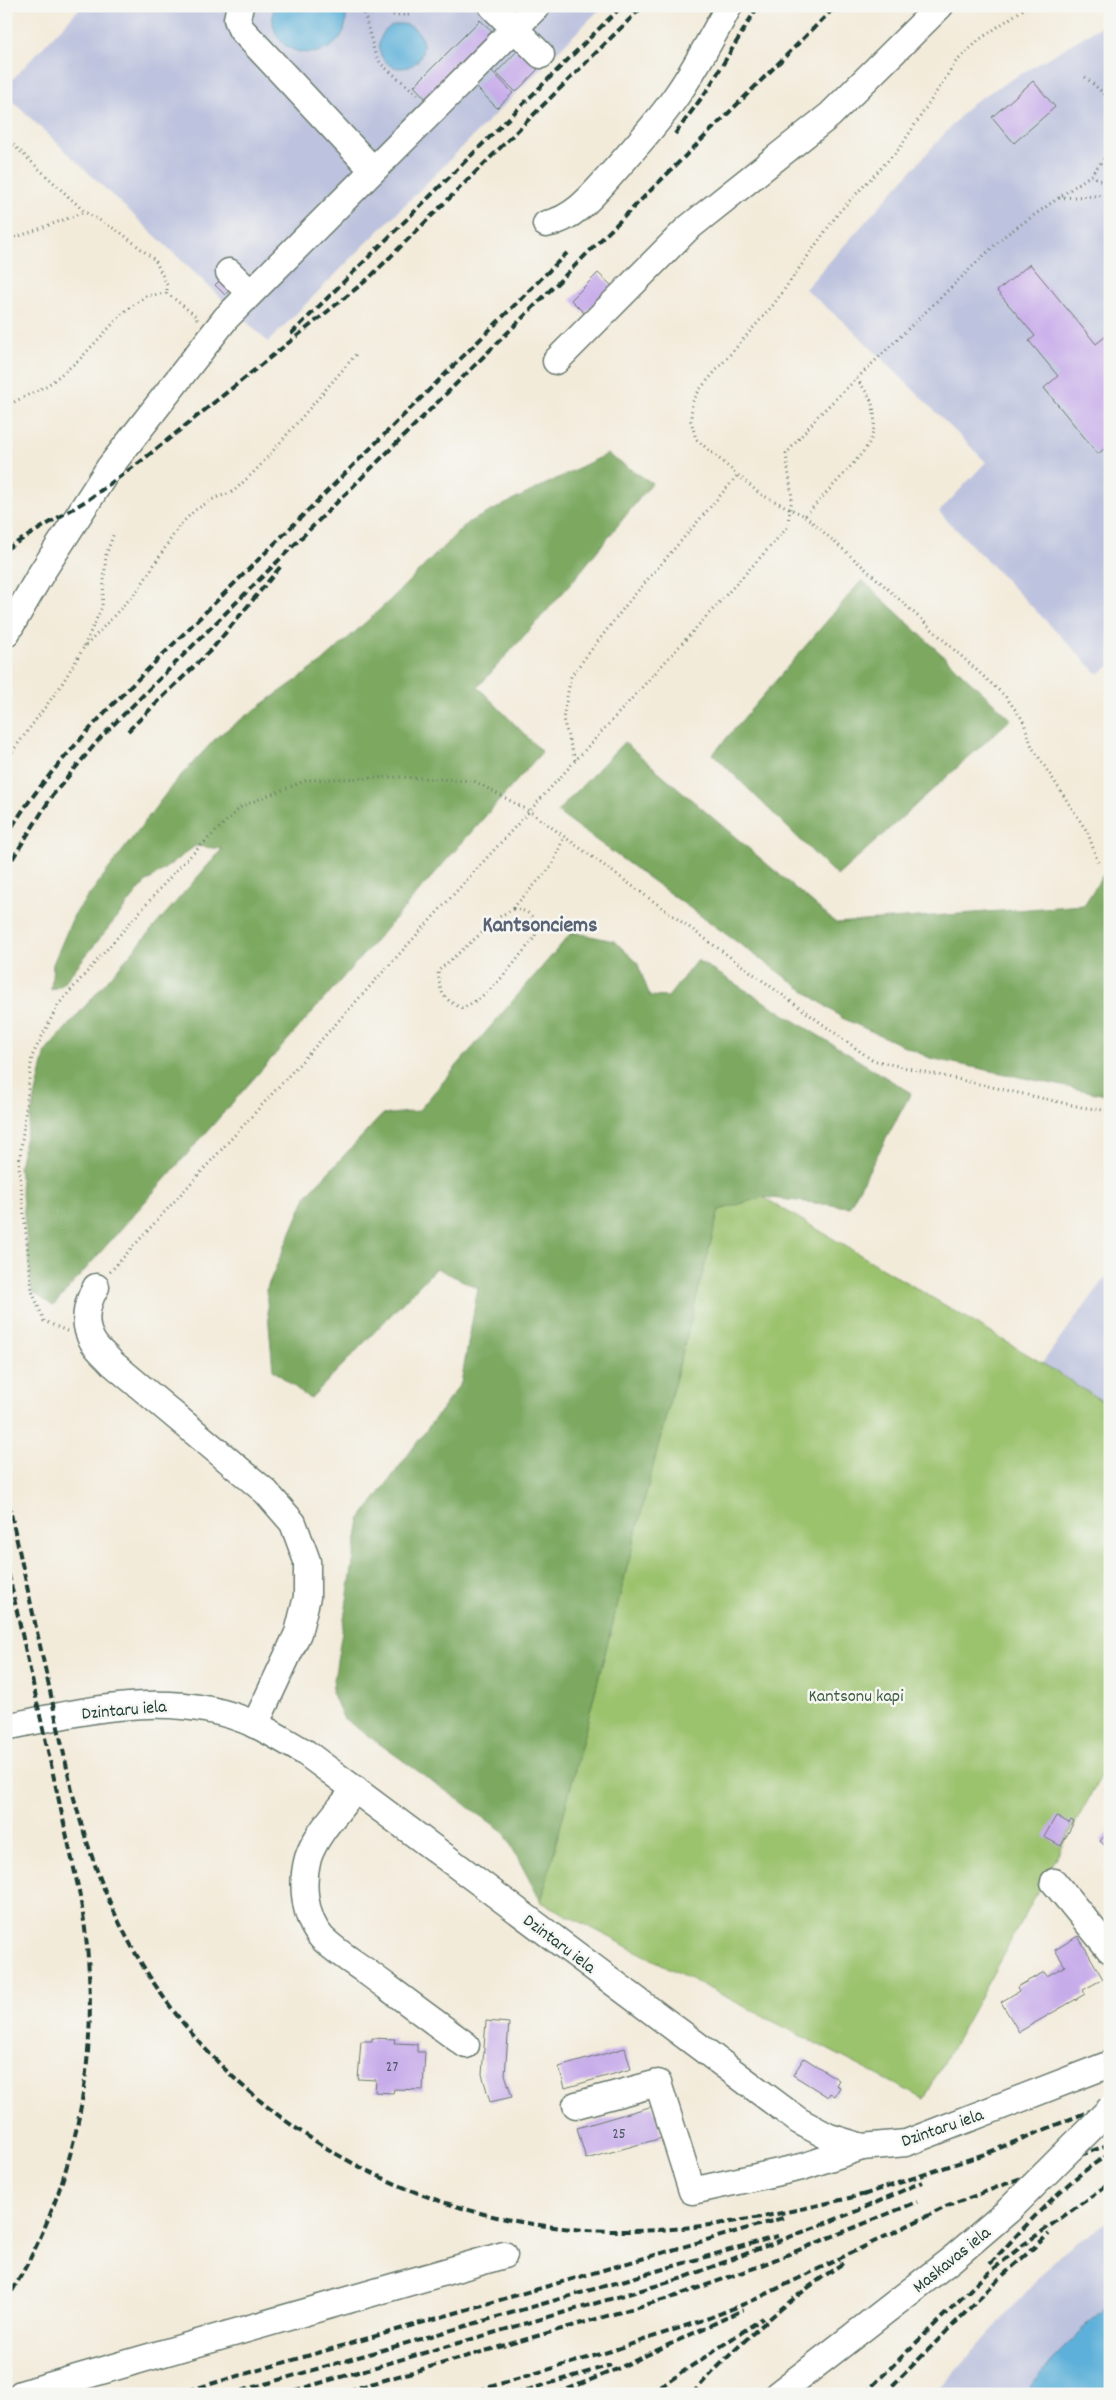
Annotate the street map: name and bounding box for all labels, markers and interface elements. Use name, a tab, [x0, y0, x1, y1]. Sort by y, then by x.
district label: Kantsonciems	[483, 911, 597, 942]
park label: Kantsonu kapi	[809, 1685, 903, 1710]
street label: Dzintaru iela	[81, 1695, 168, 1728]
street label: Dzintaru iela	[517, 1909, 601, 1981]
house number: 27	[386, 2057, 398, 2079]
street label: Dzintaru iela	[898, 2103, 988, 2155]
house number: 25	[612, 2124, 626, 2146]
street label: Maskavas iela	[908, 2221, 997, 2300]

